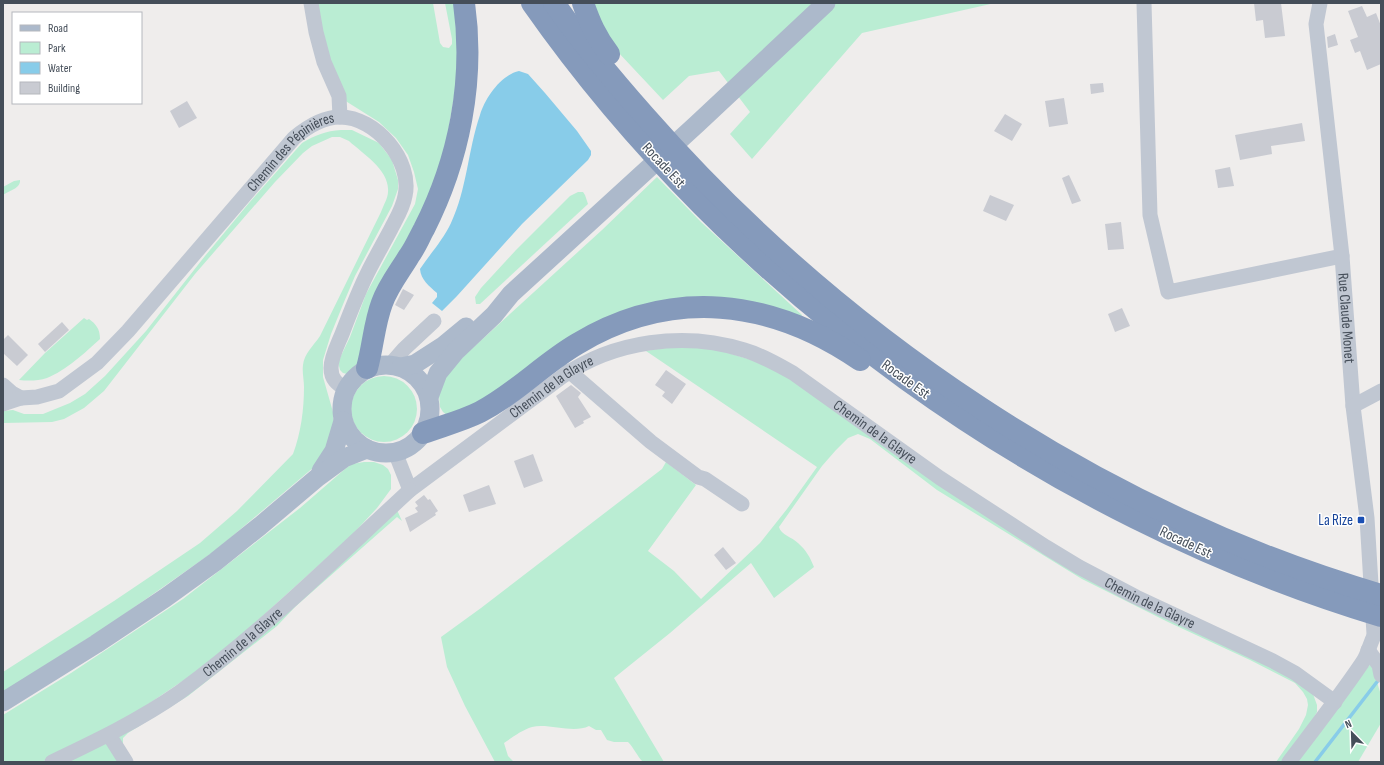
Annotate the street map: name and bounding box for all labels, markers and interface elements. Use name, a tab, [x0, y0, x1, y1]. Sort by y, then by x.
legend	[12, 12, 142, 104]
text: Road	[48, 21, 68, 36]
text: Park	[48, 41, 66, 56]
text: Water	[48, 61, 72, 76]
text: Building	[48, 81, 80, 96]
street label: Chemin des Pépinières	[243, 108, 336, 196]
street label: Rocade Est	[638, 139, 690, 192]
street label: Rue Claude Monet	[1333, 272, 1359, 364]
street label: Chemin de la Glayre	[506, 351, 597, 423]
street label: Rocade Est	[878, 355, 934, 404]
street label: Chemin de la Glayre	[829, 396, 921, 469]
place label: La Rize	[1318, 511, 1353, 530]
marker: La Rize	[1356, 515, 1366, 525]
street label: Rocade Est	[1157, 522, 1215, 563]
street label: Chemin de la Glayre	[1101, 573, 1198, 633]
street label: Chemin de la Glayre	[199, 604, 287, 681]
north arrow	[1332, 713, 1372, 753]
text: N	[1343, 717, 1354, 731]

